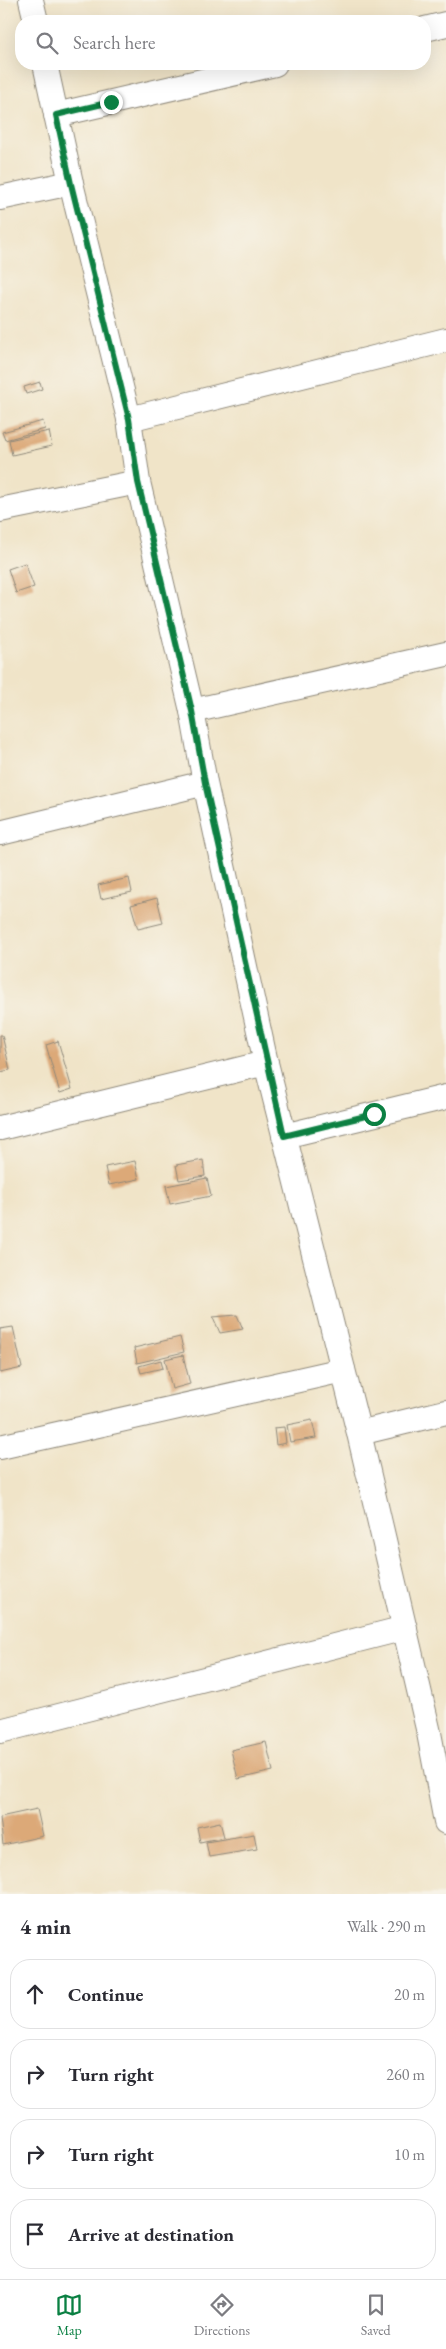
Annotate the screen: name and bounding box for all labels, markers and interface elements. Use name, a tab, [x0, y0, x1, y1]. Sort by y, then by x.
search box	[15, 15, 431, 70]
icon: search	[33, 29, 61, 57]
text: Search here	[73, 30, 155, 55]
route end	[100, 91, 123, 114]
route start	[363, 1103, 386, 1126]
text: 4 min	[20, 1913, 71, 1940]
text: Walk · 290 m	[347, 1916, 426, 1937]
icon: ahead	[21, 1980, 49, 2008]
text: Continue	[68, 1982, 143, 2007]
text: 20 m	[394, 1984, 425, 2005]
icon: right	[21, 2060, 49, 2088]
text: Turn right	[68, 2062, 154, 2087]
text: 260 m	[386, 2064, 425, 2085]
icon: right	[21, 2140, 49, 2168]
text: Turn right	[68, 2142, 154, 2167]
text: 10 m	[394, 2144, 425, 2165]
icon: arrive	[21, 2220, 49, 2248]
text: Arrive at destination	[68, 2222, 234, 2247]
tab: Map	[55, 2291, 83, 2339]
tab: Directions	[194, 2291, 250, 2339]
tab: Saved	[361, 2291, 391, 2339]

